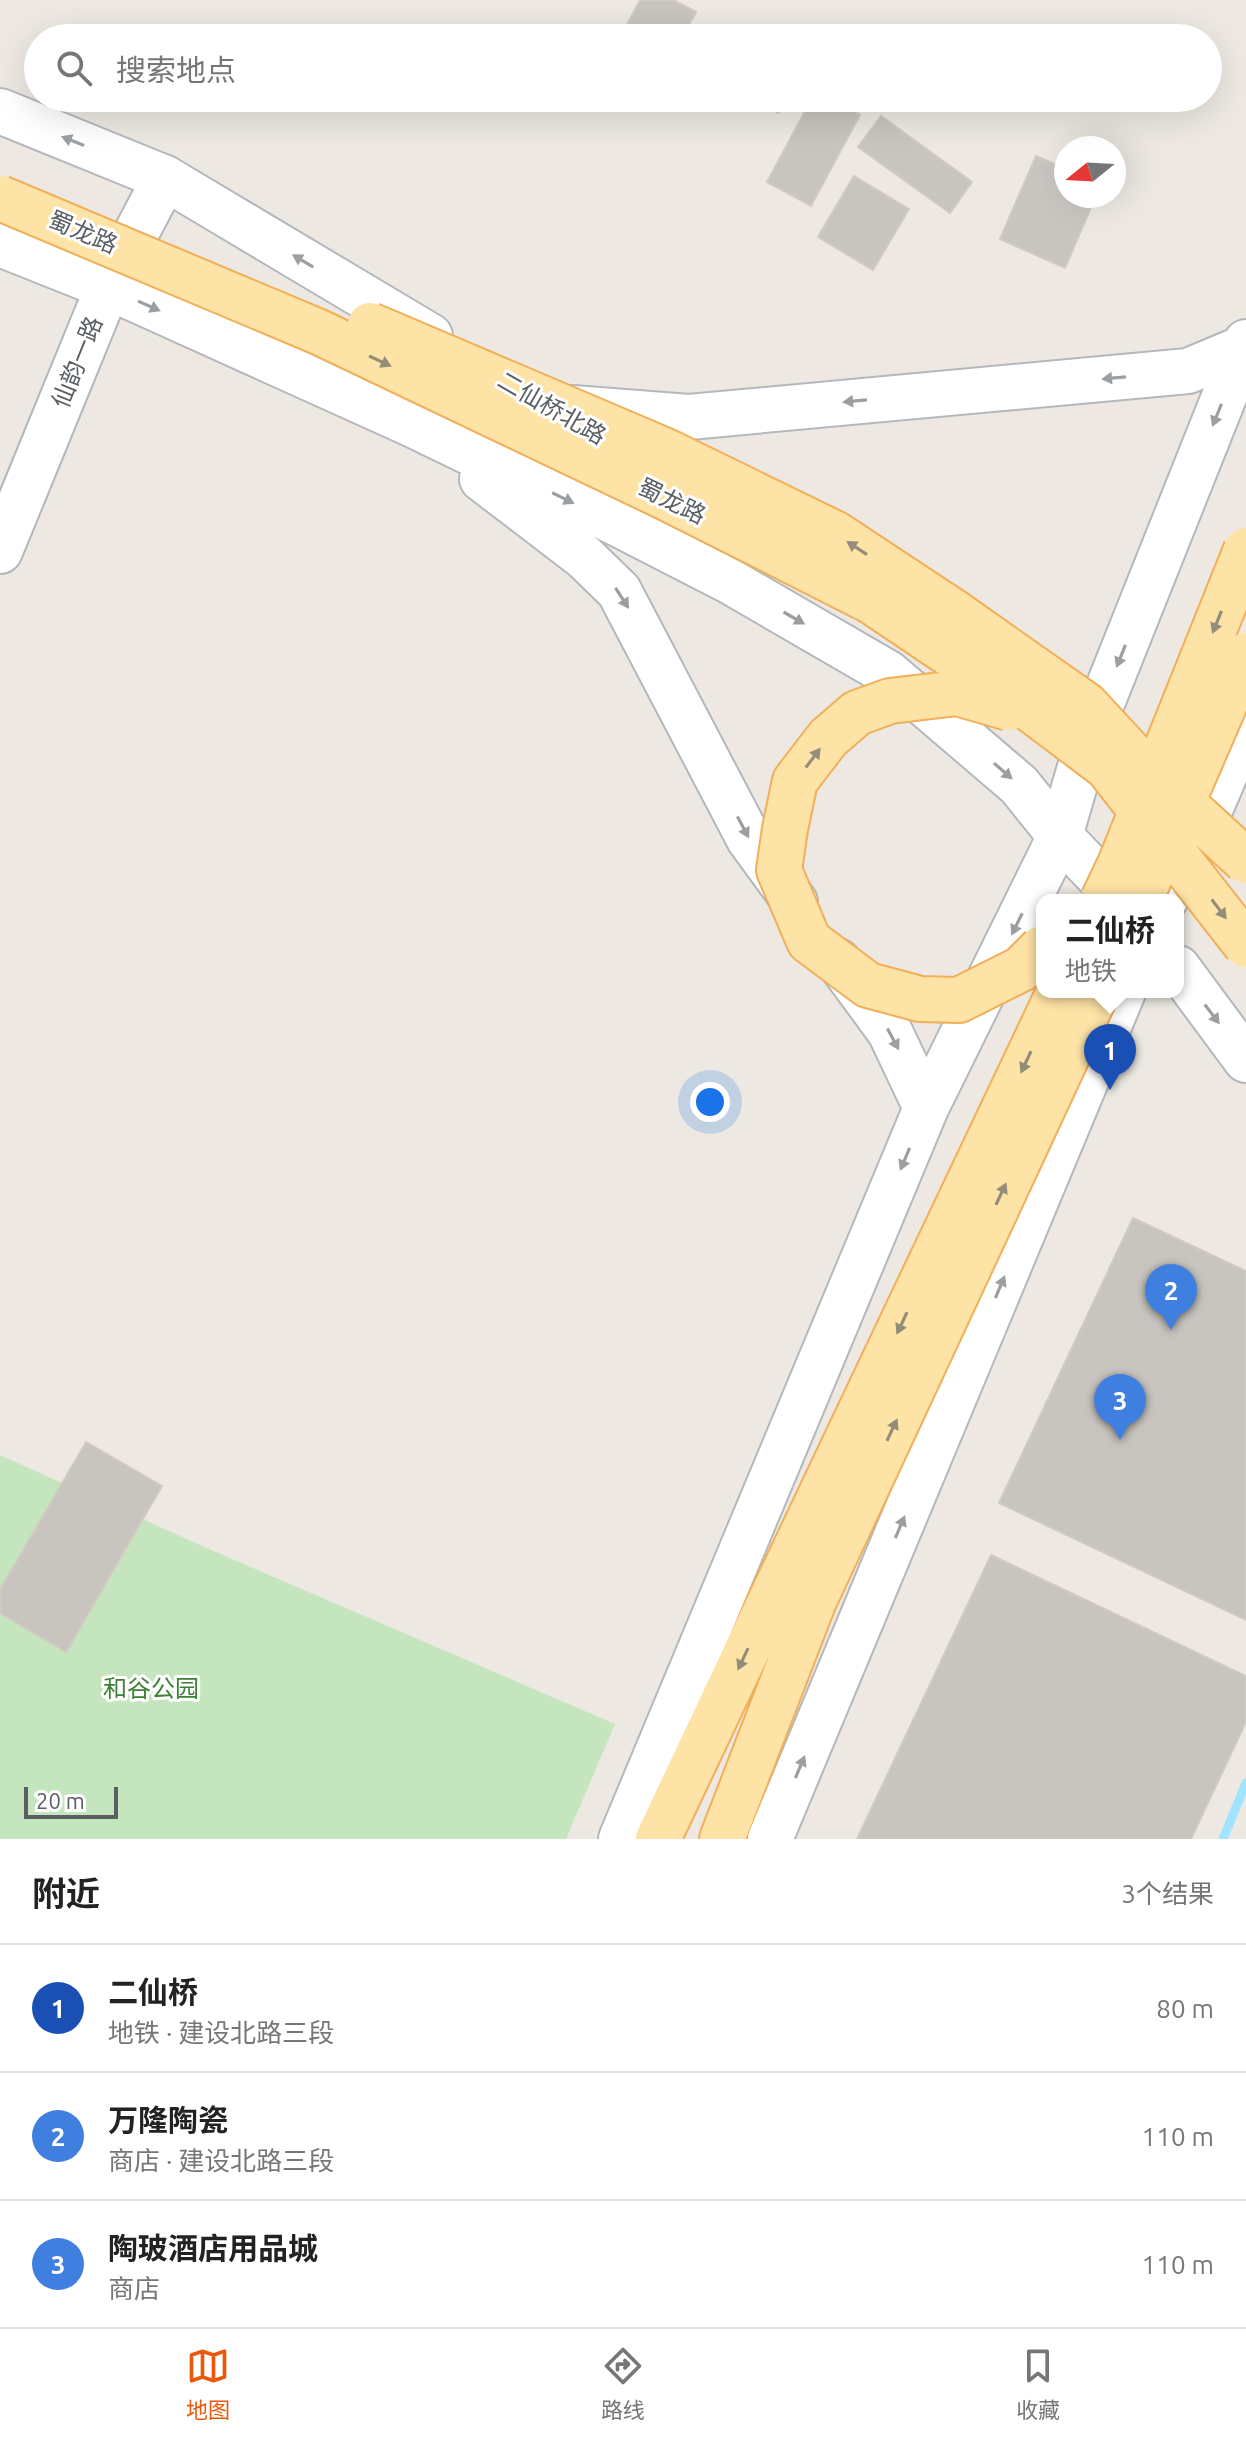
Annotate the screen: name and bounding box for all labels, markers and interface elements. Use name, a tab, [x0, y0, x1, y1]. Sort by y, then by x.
search box	[24, 24, 1222, 112]
icon: search	[52, 46, 96, 90]
text: 搜索地点	[116, 53, 236, 87]
one-way arrow	[61, 134, 85, 147]
north arrow	[1054, 136, 1126, 208]
street label: 蜀龙路	[45, 206, 121, 258]
one-way arrow	[292, 254, 314, 268]
one-way arrow	[138, 300, 161, 313]
street label: 仙韵一路	[47, 312, 107, 412]
one-way arrow	[369, 354, 392, 368]
street label: 二仙桥北路	[493, 366, 611, 450]
one-way arrow	[1101, 372, 1126, 385]
one-way arrow	[842, 395, 867, 408]
one-way arrow	[1210, 403, 1223, 427]
street label: 蜀龙路	[634, 473, 710, 529]
one-way arrow	[552, 491, 575, 505]
one-way arrow	[846, 541, 867, 556]
one-way arrow	[614, 587, 629, 608]
one-way arrow	[1210, 610, 1223, 634]
one-way arrow	[783, 611, 805, 625]
one-way arrow	[1114, 644, 1127, 668]
one-way arrow	[804, 748, 820, 768]
one-way arrow	[992, 762, 1012, 779]
one-way arrow	[736, 816, 749, 839]
popup	[1036, 894, 1184, 998]
one-way arrow	[1210, 899, 1226, 919]
one-way arrow	[1010, 913, 1023, 936]
text: 二仙桥	[1065, 913, 1155, 947]
text: 地铁	[1065, 956, 1117, 985]
one-way arrow	[1204, 1003, 1220, 1025]
pin: 1	[1084, 1024, 1136, 1090]
one-way arrow	[885, 1028, 899, 1050]
one-way arrow	[1019, 1051, 1033, 1074]
your location	[690, 1082, 730, 1122]
one-way arrow	[898, 1147, 911, 1171]
one-way arrow	[994, 1182, 1008, 1206]
pin: 2	[1145, 1264, 1197, 1330]
one-way arrow	[994, 1275, 1007, 1299]
one-way arrow	[895, 1311, 909, 1334]
pin: 3	[1094, 1374, 1146, 1440]
one-way arrow	[885, 1419, 899, 1442]
one-way arrow	[894, 1515, 907, 1539]
one-way arrow	[736, 1648, 749, 1671]
park label: 和谷公园	[103, 1675, 199, 1702]
one-way arrow	[793, 1755, 806, 1779]
scale bar	[24, 1783, 118, 1819]
text: 20 m	[36, 1788, 85, 1813]
text: 附近	[32, 1874, 100, 1912]
text: 3个结果	[1121, 1879, 1214, 1908]
text: 二仙桥	[108, 1975, 198, 2009]
text: 1	[51, 1994, 65, 2023]
text: 80 m	[1156, 1994, 1214, 2023]
text: 地铁 · 建设北路三段	[108, 2018, 334, 2047]
text: 万隆陶瓷	[108, 2103, 228, 2137]
text: 2	[51, 2122, 65, 2151]
text: 110 m	[1142, 2122, 1214, 2151]
text: 商店 · 建设北路三段	[108, 2146, 334, 2175]
text: 陶玻酒店用品城	[108, 2231, 318, 2265]
text: 3	[51, 2250, 65, 2279]
text: 110 m	[1142, 2250, 1214, 2279]
text: 商店	[108, 2274, 160, 2303]
tab: 地图	[186, 2344, 230, 2424]
tab: 路线	[601, 2344, 645, 2424]
tab: 收藏	[1016, 2344, 1060, 2424]

